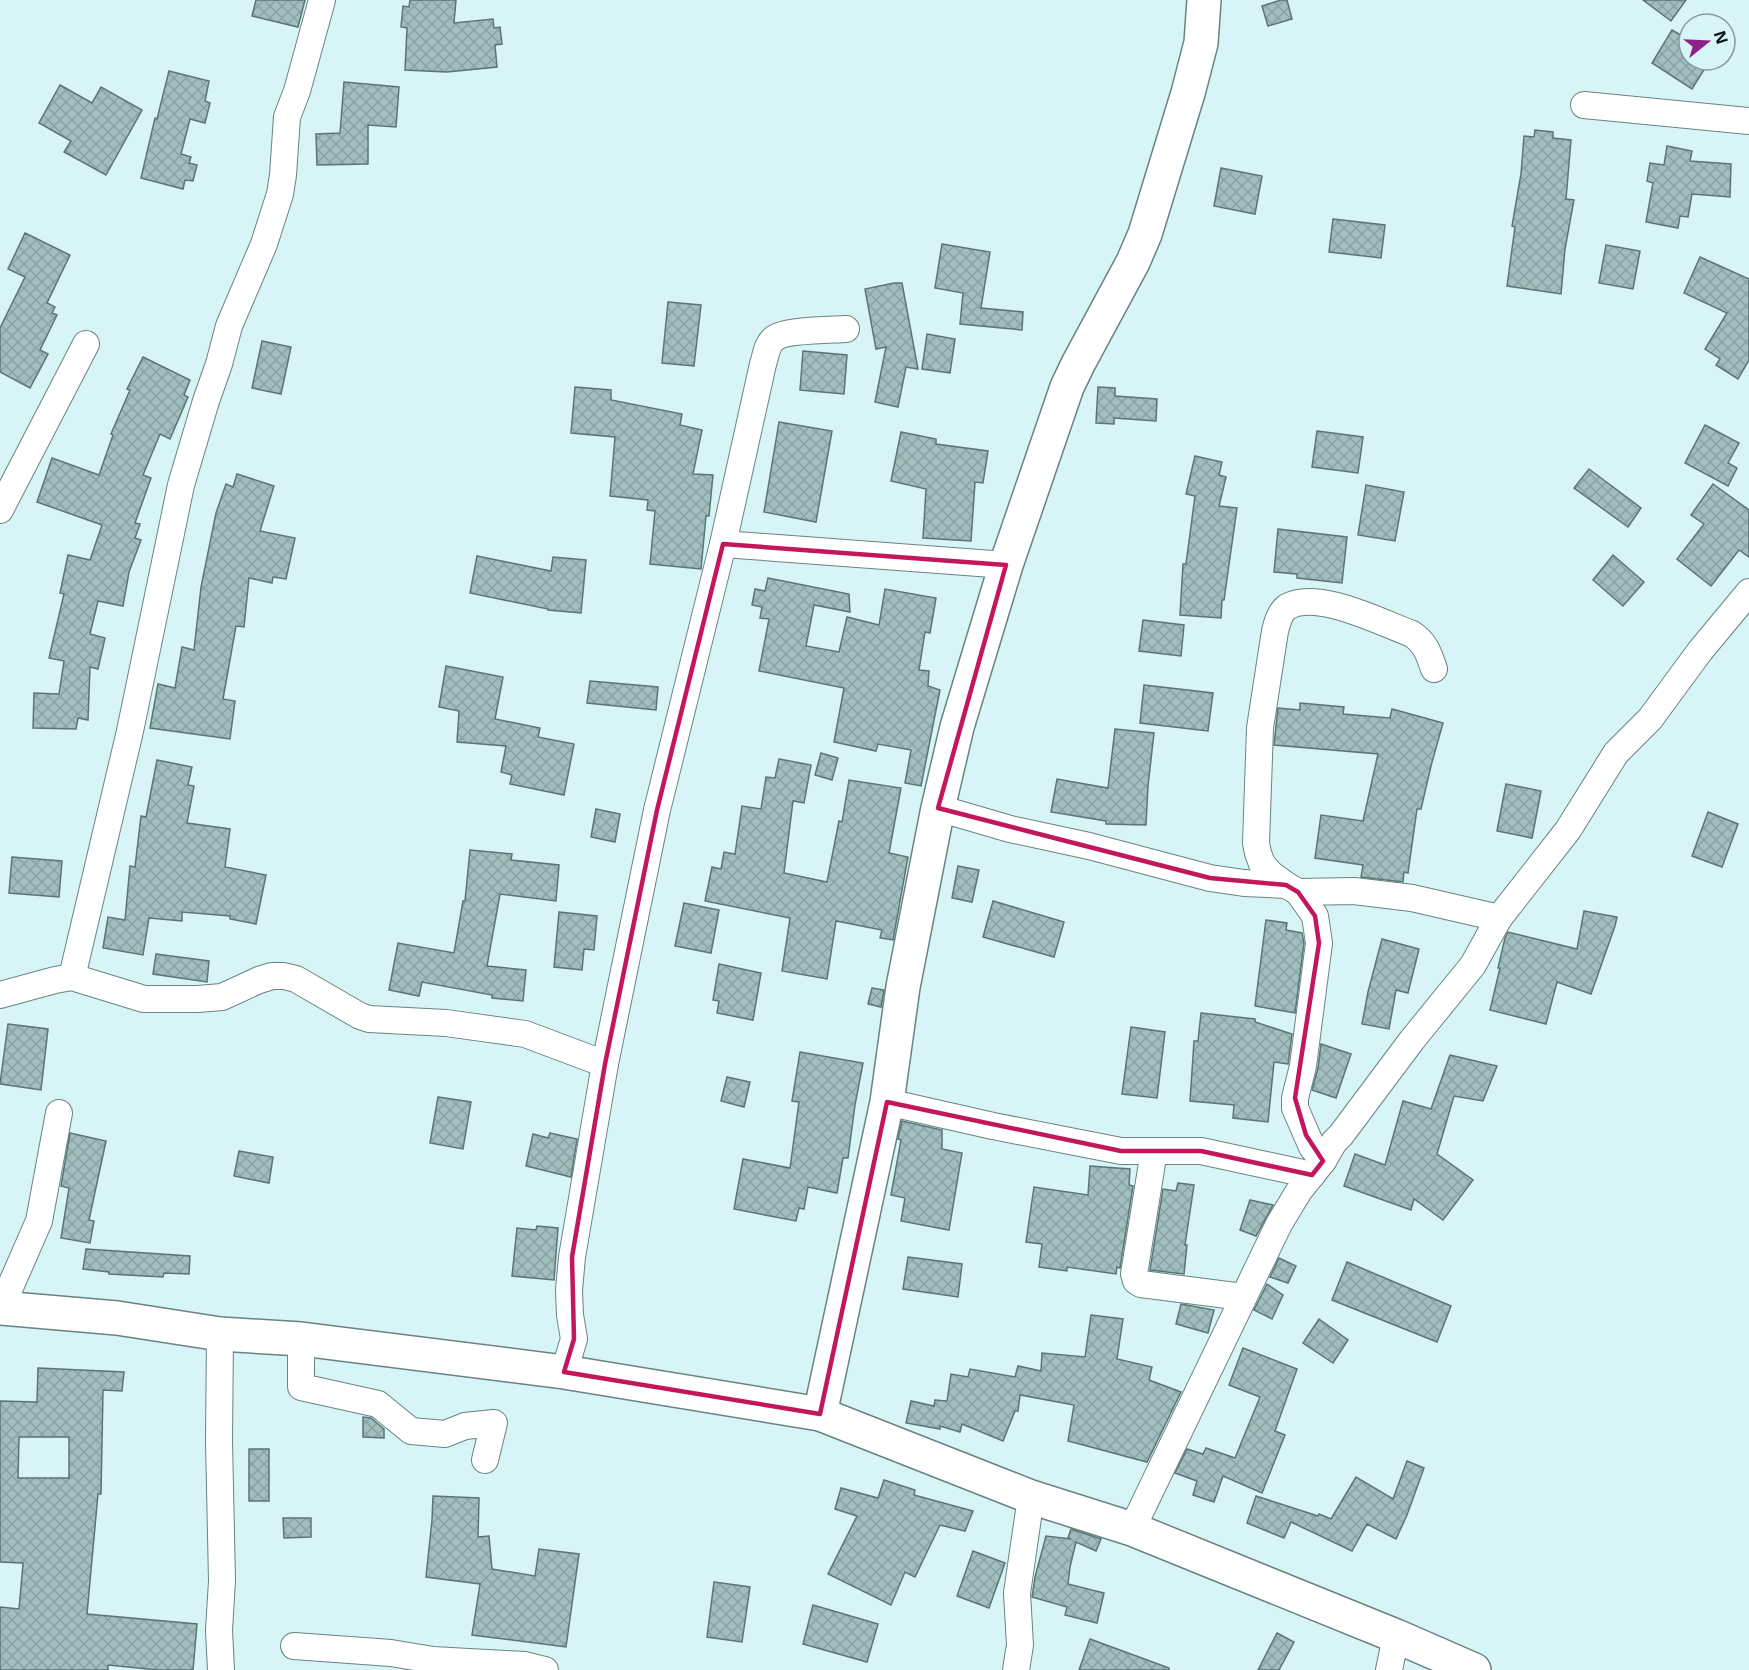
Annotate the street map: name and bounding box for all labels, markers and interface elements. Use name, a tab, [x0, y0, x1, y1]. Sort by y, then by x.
north arrow	[1677, 12, 1737, 72]
text: N	[1709, 28, 1734, 47]

